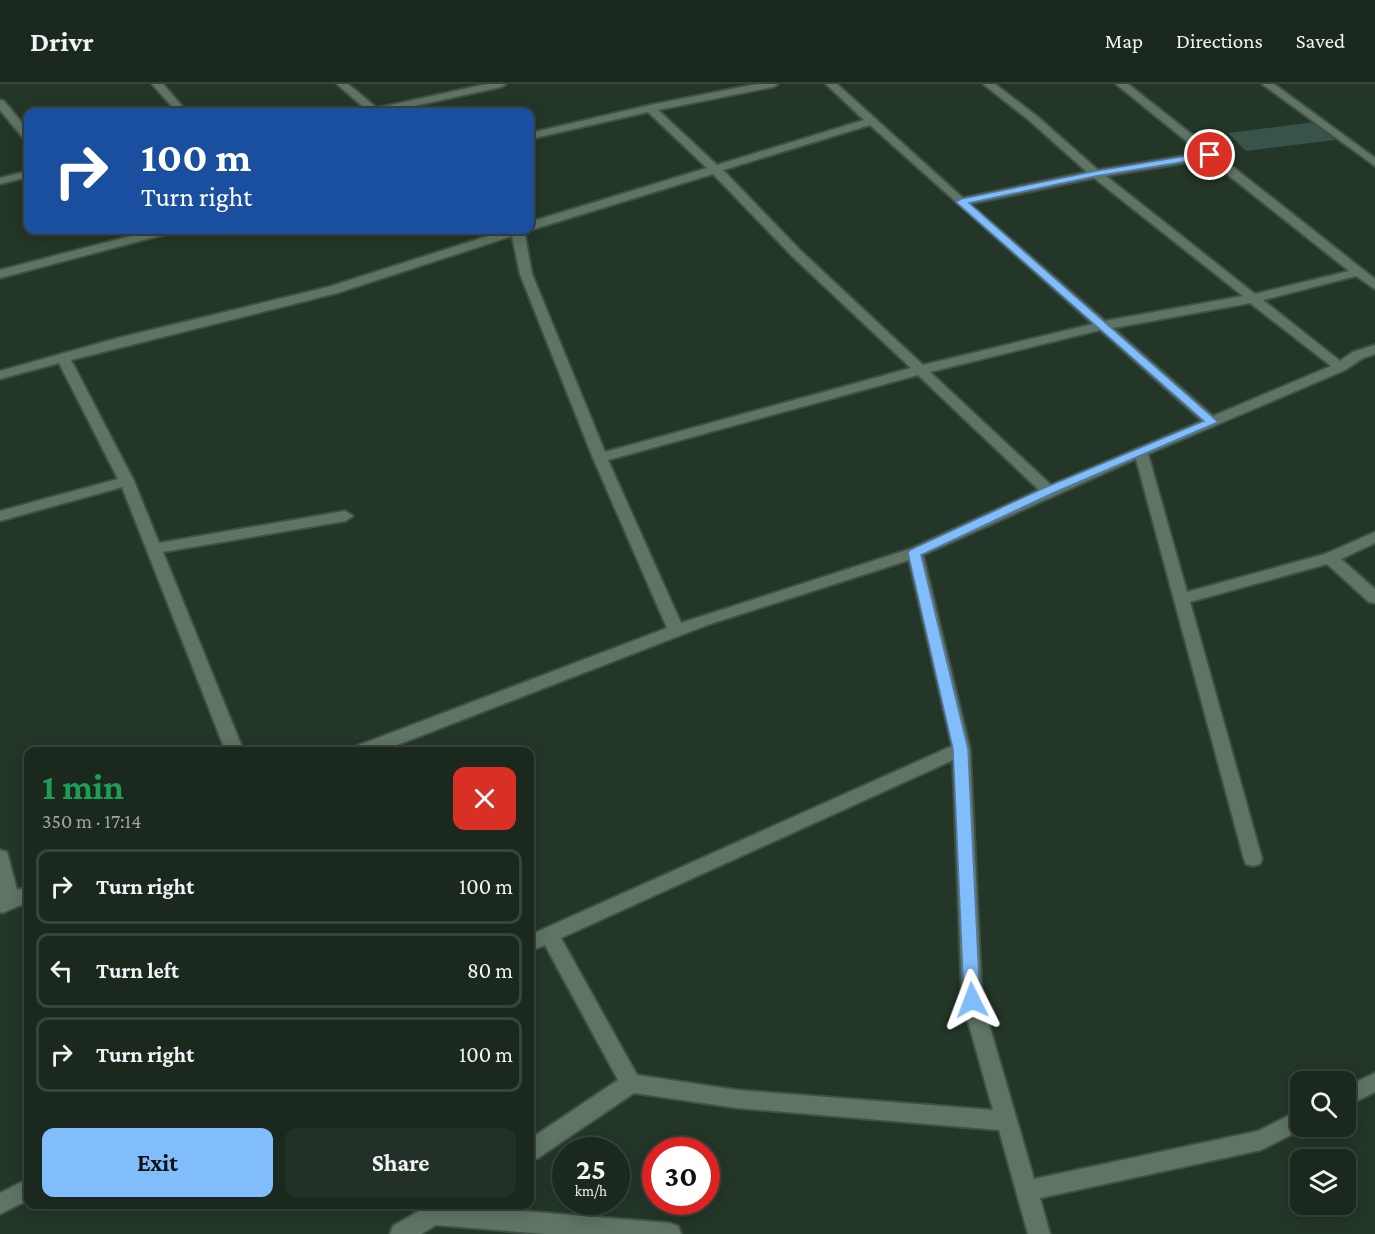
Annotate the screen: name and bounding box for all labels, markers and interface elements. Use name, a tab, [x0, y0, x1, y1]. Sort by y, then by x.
text: Drivr	[30, 26, 94, 57]
text: Map	[1105, 29, 1143, 53]
text: Directions	[1176, 29, 1263, 53]
text: Saved	[1296, 29, 1345, 53]
pin	[1184, 129, 1235, 180]
icon: right	[42, 132, 120, 210]
text: 100 m	[141, 133, 251, 180]
icon: arrive	[1193, 138, 1226, 171]
text: Turn right	[141, 182, 252, 212]
text: 1 min	[42, 767, 124, 807]
button: close	[453, 767, 516, 830]
text: 350 m · 17:14	[42, 810, 141, 832]
icon: right	[45, 870, 78, 903]
text: Turn right	[96, 874, 194, 899]
text: 100 m	[459, 874, 513, 899]
icon: left	[45, 954, 78, 987]
text: Turn left	[96, 958, 179, 983]
text: 80 m	[467, 958, 513, 983]
position arrow	[940, 968, 1004, 1032]
icon: right	[45, 1038, 78, 1071]
text: Turn right	[96, 1042, 194, 1067]
text: 100 m	[459, 1042, 513, 1067]
map controls	[1290, 1071, 1356, 1215]
button: search	[1290, 1071, 1356, 1137]
button: Exit	[42, 1128, 273, 1197]
button: Share	[285, 1128, 516, 1197]
speed limit sign: 30	[642, 1137, 720, 1215]
button: layers	[1290, 1149, 1356, 1215]
text: 25	[576, 1152, 606, 1185]
text: km/h	[575, 1183, 607, 1199]

